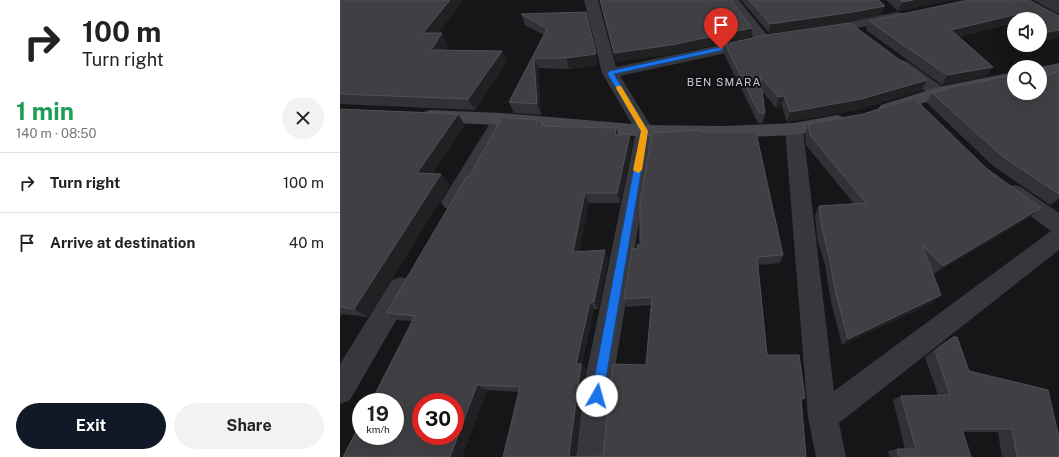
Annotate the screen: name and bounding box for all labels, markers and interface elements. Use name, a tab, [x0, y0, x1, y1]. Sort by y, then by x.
pin	[704, 8, 738, 49]
map controls	[1007, 12, 1047, 100]
button: sound	[1007, 12, 1047, 52]
icon: arrive	[710, 14, 732, 36]
text: 100 m	[82, 15, 161, 48]
icon: right	[16, 16, 68, 68]
text: Turn right	[82, 49, 164, 70]
button: search	[1007, 60, 1047, 100]
district label: BEN SMARA	[687, 76, 761, 88]
text: 1 min	[16, 97, 74, 125]
button: close	[282, 97, 324, 139]
text: 140 m · 08:50	[16, 126, 97, 141]
icon: right	[16, 172, 38, 194]
text: Turn right	[50, 174, 120, 191]
text: 100 m	[283, 174, 324, 191]
icon: arrive	[16, 232, 38, 254]
text: Arrive at destination	[50, 234, 195, 251]
text: 40 m	[289, 234, 324, 251]
position arrow	[576, 375, 618, 417]
speed limit sign: 30	[412, 393, 464, 445]
text: 19	[367, 402, 389, 426]
button: Exit	[16, 403, 166, 449]
button: Share	[174, 403, 324, 449]
text: km/h	[366, 423, 390, 435]

